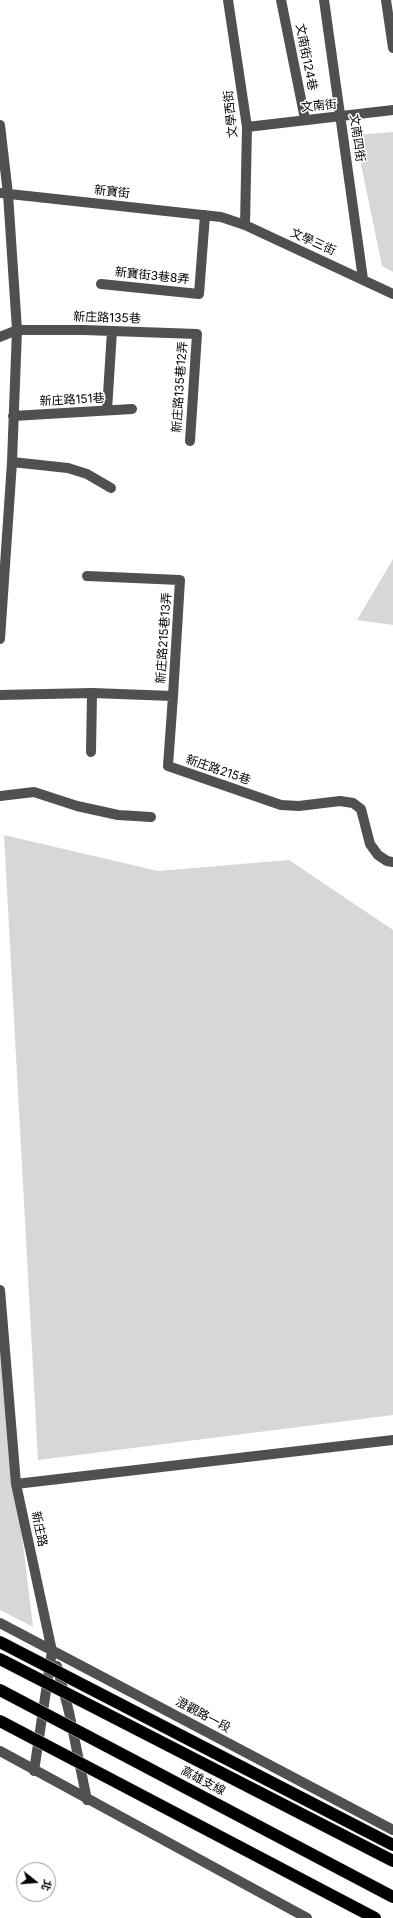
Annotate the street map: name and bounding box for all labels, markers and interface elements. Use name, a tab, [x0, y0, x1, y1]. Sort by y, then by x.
street label: 文南街124巷	[292, 22, 320, 92]
street label: 文學西街	[221, 89, 241, 139]
street label: 文南街	[300, 97, 338, 115]
street label: 文南四街	[347, 113, 367, 163]
street label: 新寶街	[93, 183, 131, 201]
street label: 文學三街	[288, 226, 338, 258]
street label: 新寶街3巷8弄	[114, 265, 190, 287]
street label: 新庄路135巷	[73, 310, 141, 326]
street label: 新庄路135巷12弄	[170, 341, 190, 433]
street label: 新庄路151巷	[39, 391, 105, 409]
street label: 新庄路215巷13弄	[154, 592, 174, 684]
street label: 新庄路215巷	[184, 752, 252, 788]
street label: 新庄路	[28, 1510, 50, 1548]
street label: 澄觀路一段	[173, 1695, 233, 1735]
street label: 高雄支線	[178, 1763, 228, 1799]
north arrow	[16, 1862, 56, 1902]
text: 北	[38, 1878, 55, 1893]

